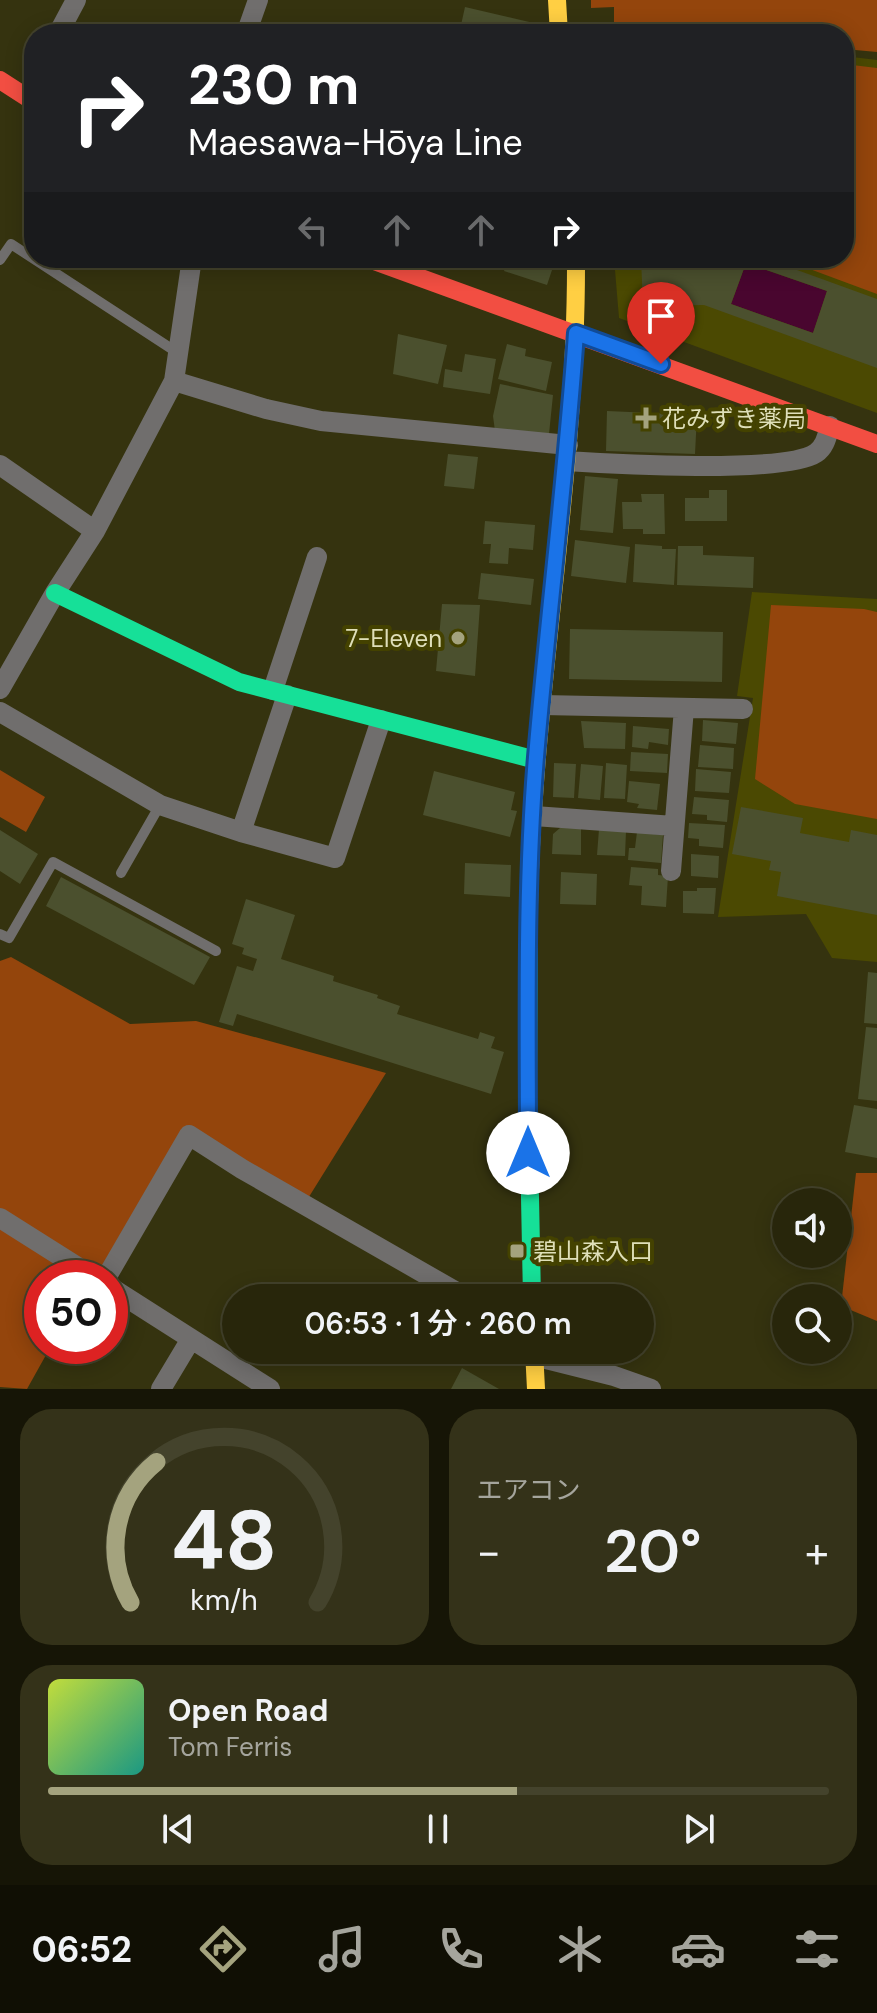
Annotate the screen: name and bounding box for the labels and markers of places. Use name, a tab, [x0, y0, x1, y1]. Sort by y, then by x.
pin	[627, 282, 695, 364]
place label: 花みずき薬局	[662, 403, 806, 434]
marker: 花みずき薬局	[637, 409, 655, 427]
place label: 7-Eleven	[345, 623, 442, 654]
marker: 7-Eleven	[449, 629, 467, 647]
place label: 碧山森入口	[533, 1236, 653, 1267]
marker: 碧山森入口	[508, 1242, 526, 1260]

